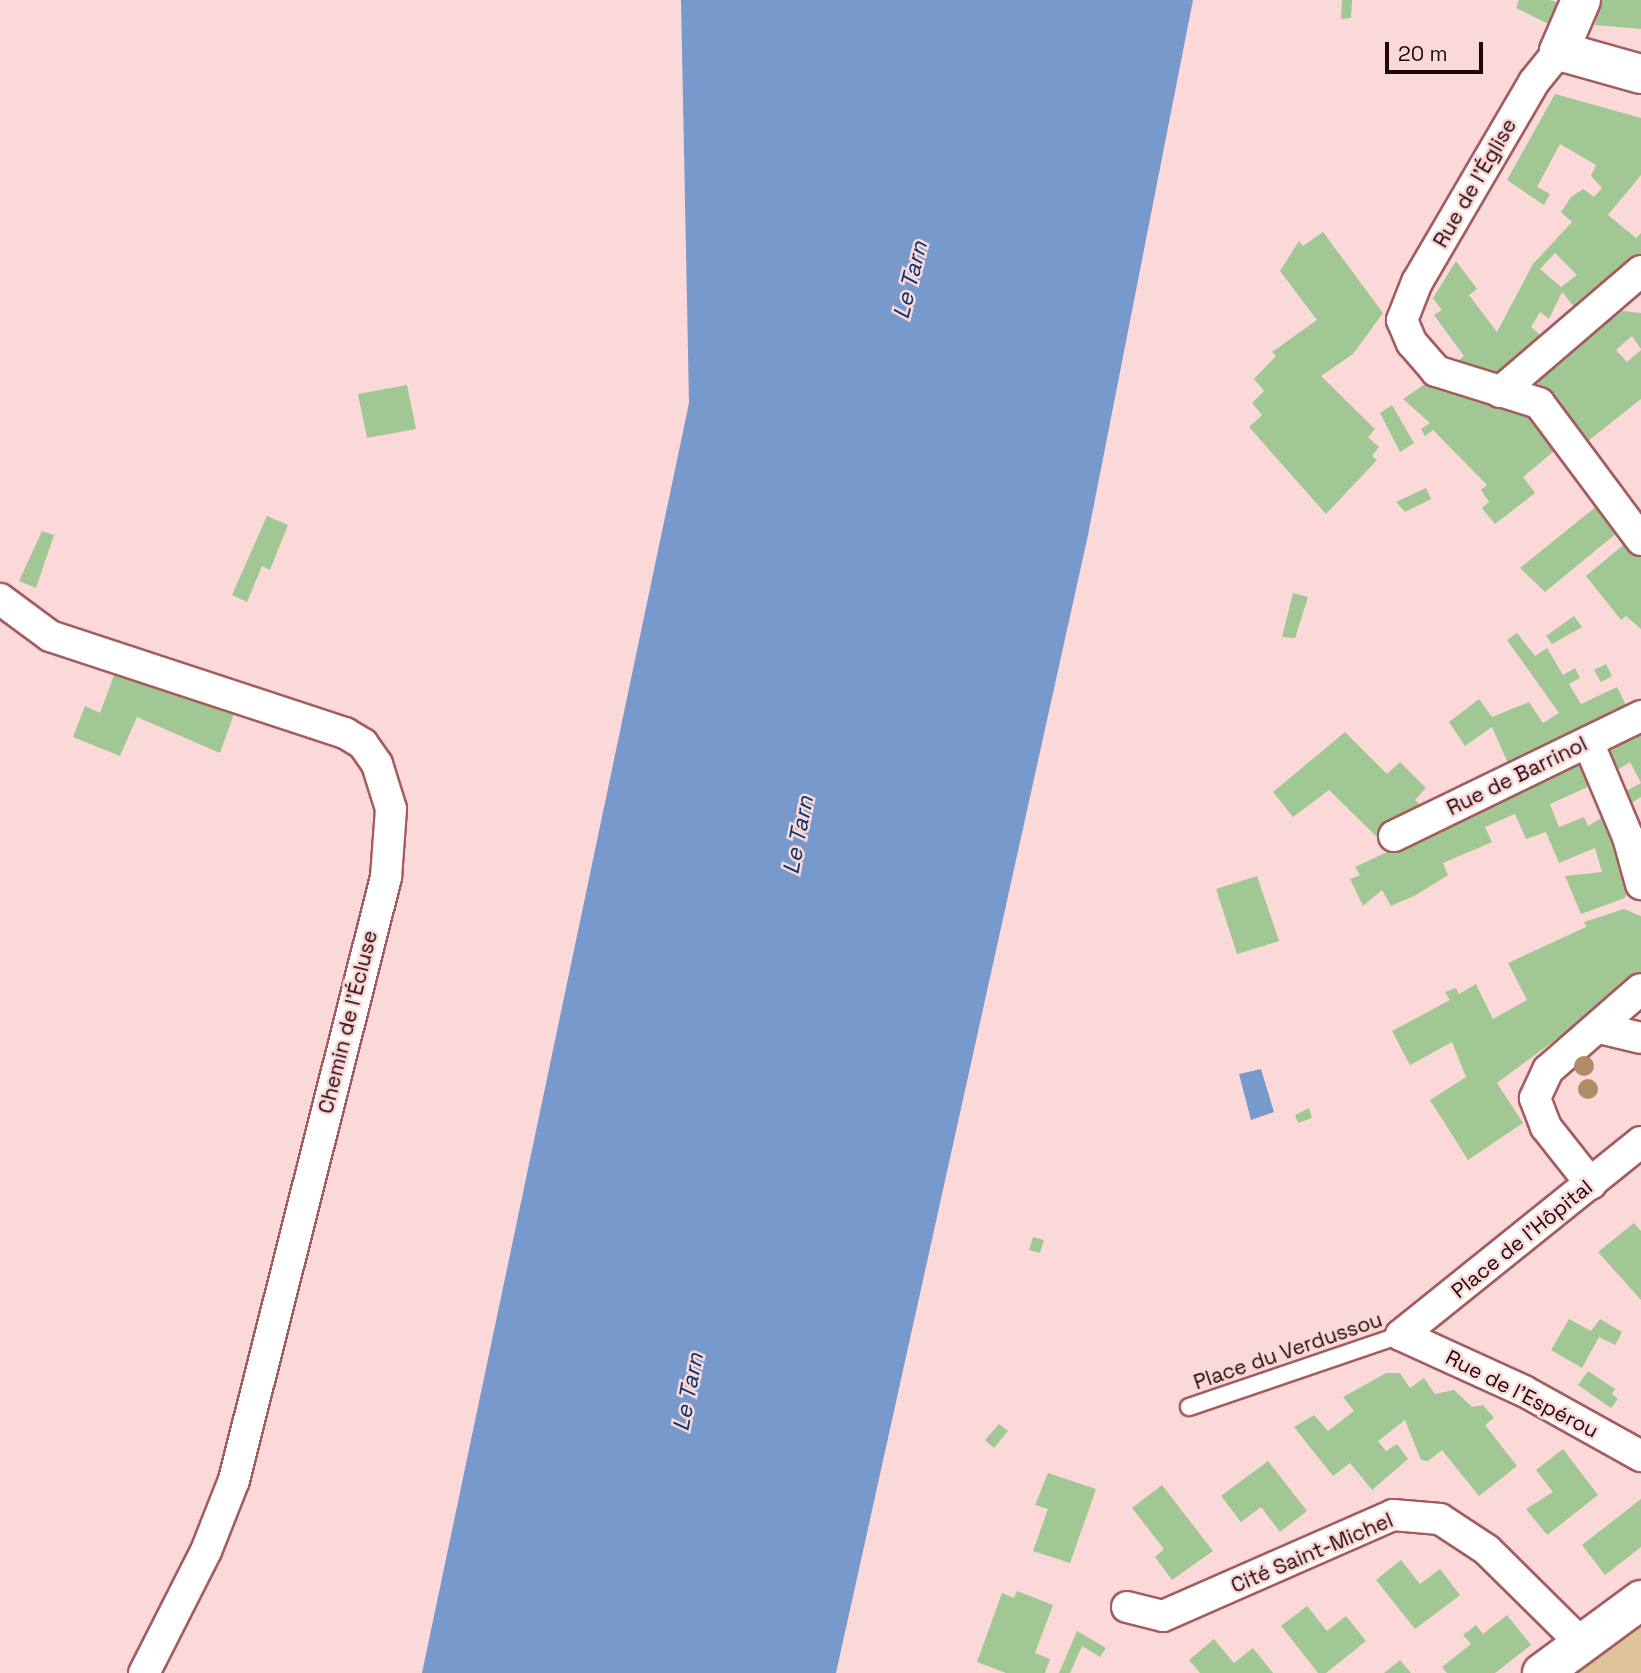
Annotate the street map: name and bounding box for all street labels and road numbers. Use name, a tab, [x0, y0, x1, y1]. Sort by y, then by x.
street label: Rue de l'Église	[1428, 114, 1522, 252]
street label: Rue de Barrinol	[1443, 731, 1591, 821]
street label: Chemin de l'Écluse	[313, 928, 383, 1116]
street label: Place de l'Hôpital	[1446, 1174, 1598, 1304]
street label: Place du Verdussou	[1190, 1307, 1386, 1395]
street label: Rue de l'Espérou	[1441, 1345, 1603, 1443]
street label: Cité Saint-Michel	[1227, 1507, 1397, 1599]

